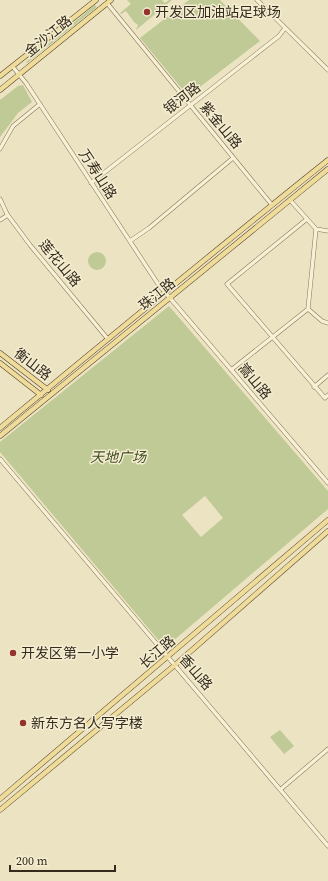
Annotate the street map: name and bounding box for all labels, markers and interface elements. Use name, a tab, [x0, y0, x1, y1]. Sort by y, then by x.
place label: 开发区加油站足球场	[155, 2, 281, 22]
marker: 开发区加油站足球场	[142, 7, 152, 17]
street label: 金沙江路	[20, 11, 76, 61]
street label: 银河路	[159, 77, 205, 119]
street label: 紫金山路	[195, 97, 247, 153]
street label: 万寿山路	[74, 145, 122, 203]
street label: 莲花山路	[34, 235, 86, 291]
street label: 珠江路	[134, 273, 180, 315]
street label: 衡山路	[10, 343, 56, 385]
street label: 嵩山路	[234, 358, 276, 404]
park label: 天地广场	[90, 447, 147, 467]
street label: 长江路	[134, 631, 180, 673]
place label: 开发区第一小学	[21, 643, 119, 663]
marker: 开发区第一小学	[8, 648, 18, 658]
street label: 香山路	[175, 650, 217, 694]
place label: 新东方名人写字楼	[31, 713, 143, 733]
marker: 新东方名人写字楼	[18, 718, 28, 728]
scale bar	[10, 847, 115, 873]
text: 200 m	[16, 853, 48, 869]

